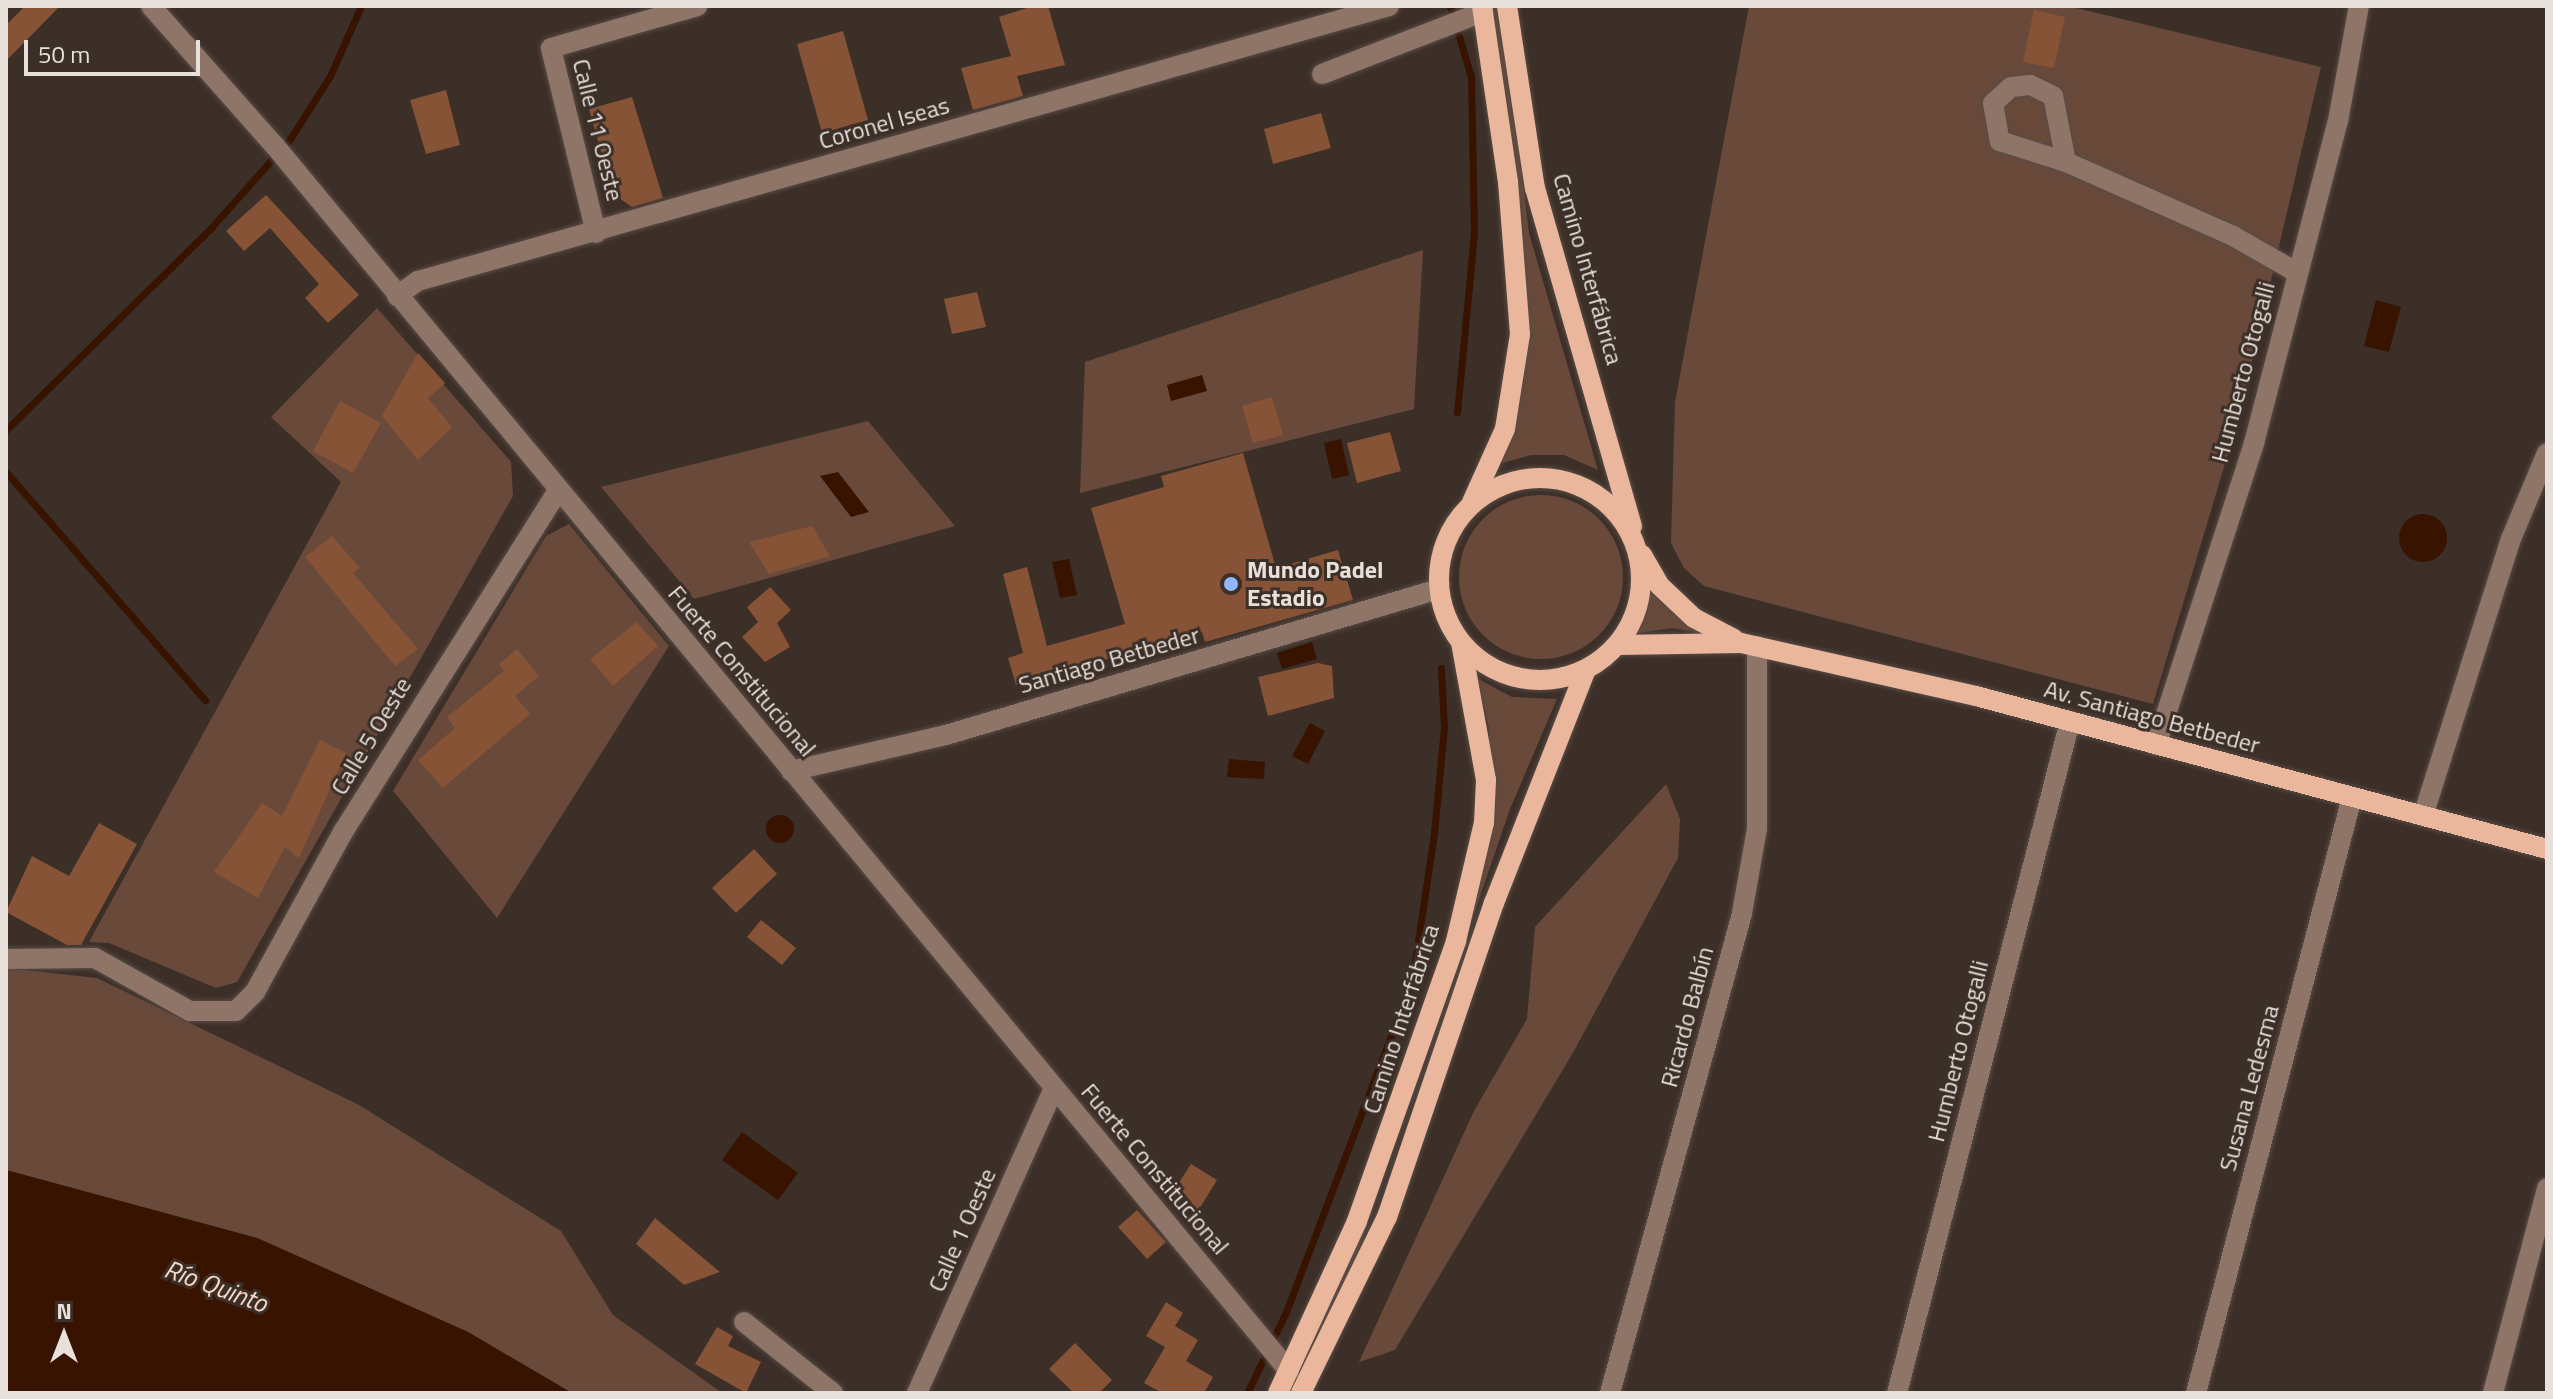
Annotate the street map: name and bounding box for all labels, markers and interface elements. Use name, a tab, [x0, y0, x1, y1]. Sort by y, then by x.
scale bar	[28, 24, 204, 74]
text: 50 m	[38, 36, 90, 72]
street label: Calle 11 Oeste	[566, 56, 630, 204]
street label: Coronel Iseas	[815, 91, 953, 155]
street label: Camino Interfábrica	[1547, 170, 1629, 368]
street label: Humberto Otogalli	[2205, 278, 2281, 466]
place label: Mundo Padel Estadio	[1247, 556, 1384, 612]
marker: Mundo Padel Estadio	[1222, 575, 1240, 593]
street label: Fuerte Constitucional	[662, 580, 822, 762]
street label: Santiago Betbeder	[1015, 620, 1203, 700]
street label: Calle 5 Oeste	[325, 672, 417, 800]
street label: Av. Santiago Betbeder	[2041, 674, 2263, 760]
street label: Camino Interfábrica	[1357, 921, 1445, 1117]
street label: Ricardo Balbín	[1654, 944, 1720, 1090]
street label: Humberto Otogalli	[1922, 957, 1994, 1145]
street label: Susana Ledesma	[2213, 1002, 2285, 1174]
street label: Fuerte Constitucional	[1075, 1078, 1235, 1260]
street label: Calle 1 Oeste	[922, 1164, 1002, 1296]
water label: Río Quinto	[160, 1253, 272, 1319]
text: N	[56, 1294, 72, 1328]
north arrow	[24, 1295, 104, 1375]

